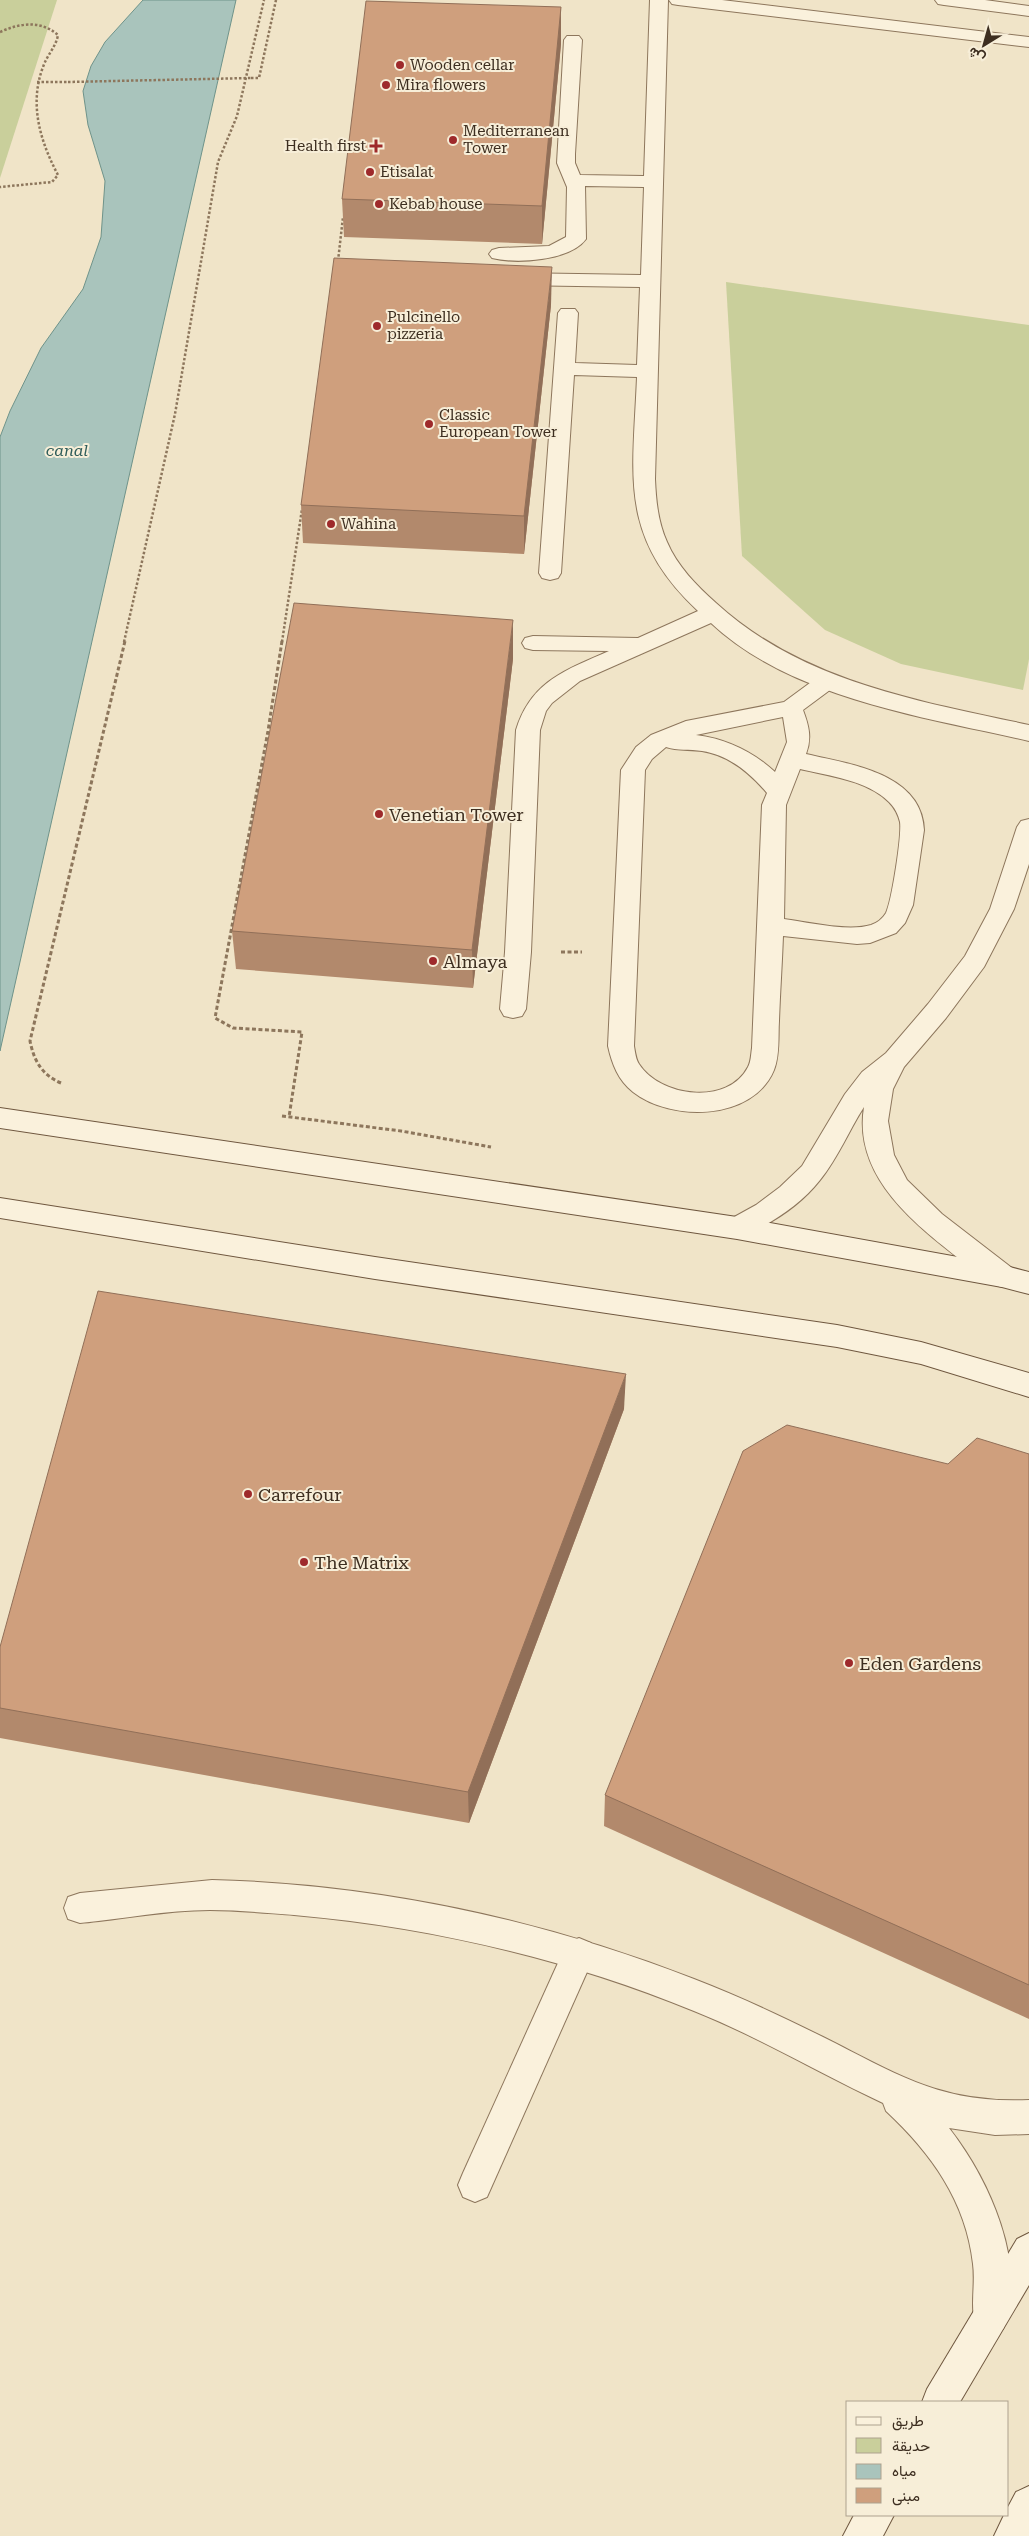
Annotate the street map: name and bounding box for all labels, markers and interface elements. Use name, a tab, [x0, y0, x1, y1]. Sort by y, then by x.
north arrow	[959, 20, 1009, 70]
text: ش	[965, 43, 988, 67]
place label: Wooden cellar	[410, 56, 514, 74]
marker: Wooden cellar	[394, 59, 406, 71]
place label: Mira flowers	[396, 76, 486, 94]
marker: Mira flowers	[380, 79, 392, 91]
place label: Mediterranean Tower	[463, 122, 570, 157]
marker: Mediterranean Tower	[447, 134, 459, 146]
place label: Health first	[285, 137, 366, 155]
marker: Health first	[370, 140, 382, 152]
place label: Etisalat	[380, 163, 434, 181]
marker: Etisalat	[364, 166, 376, 178]
place label: Kebab house	[389, 195, 482, 213]
marker: Kebab house	[373, 198, 385, 210]
place label: Pulcinello pizzeria	[387, 308, 460, 343]
marker: Pulcinello pizzeria	[371, 320, 383, 332]
place label: Classic European Tower	[439, 406, 557, 441]
marker: Classic European Tower	[423, 418, 435, 430]
water label: canal	[46, 441, 88, 460]
place label: Wahina	[341, 515, 396, 533]
marker: Wahina	[325, 518, 337, 530]
place label: Venetian Tower	[389, 804, 524, 825]
marker: Venetian Tower	[373, 808, 385, 820]
place label: Almaya	[443, 951, 507, 972]
marker: Almaya	[427, 955, 439, 967]
place label: Carrefour	[258, 1484, 342, 1505]
marker: Carrefour	[242, 1488, 254, 1500]
place label: The Matrix	[314, 1552, 410, 1573]
marker: The Matrix	[298, 1556, 310, 1568]
place label: Eden Gardens	[859, 1653, 981, 1674]
marker: Eden Gardens	[843, 1657, 855, 1669]
legend	[846, 2401, 1009, 2516]
text: طريق	[892, 2412, 924, 2431]
text: حديقة	[892, 2437, 930, 2455]
text: مياه	[892, 2462, 916, 2480]
text: مبنى	[892, 2487, 920, 2506]

